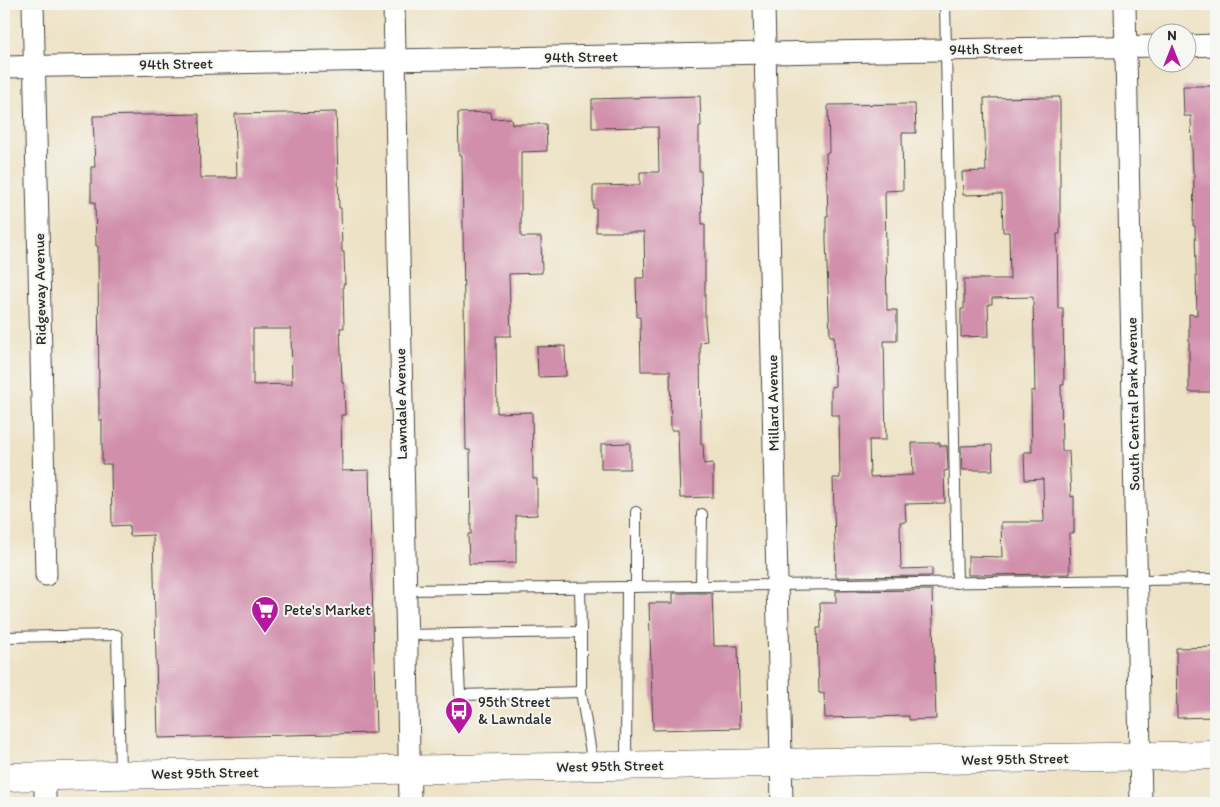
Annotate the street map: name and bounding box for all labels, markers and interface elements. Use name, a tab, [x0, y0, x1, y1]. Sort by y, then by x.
north arrow	[1148, 22, 1198, 72]
text: N	[1167, 27, 1177, 44]
street label: 94th Street	[949, 39, 1023, 59]
street label: 94th Street	[544, 47, 618, 67]
street label: 94th Street	[139, 54, 213, 74]
street label: Ridgeway Avenue	[30, 233, 50, 345]
street label: South Central Park Avenue	[1122, 317, 1144, 491]
street label: Lawndale Avenue	[391, 348, 411, 460]
street label: Millard Avenue	[763, 354, 783, 452]
supermarket icon: Pete's Market	[250, 595, 280, 634]
place label: Pete's Market	[284, 601, 371, 619]
place label: 95th Street & Lawndale	[478, 693, 552, 728]
bus stop icon: 95th Street & Lawndale	[444, 696, 474, 735]
street label: West 95th Street	[961, 749, 1069, 769]
street label: West 95th Street	[556, 756, 664, 776]
street label: West 95th Street	[151, 763, 259, 783]

